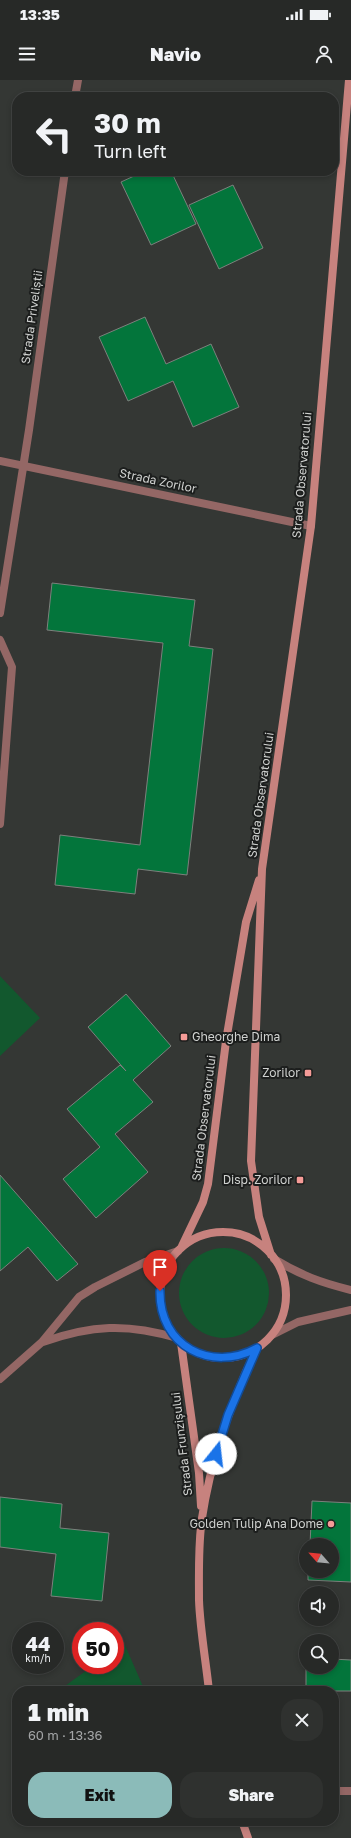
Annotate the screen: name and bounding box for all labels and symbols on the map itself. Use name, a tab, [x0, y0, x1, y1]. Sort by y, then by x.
street label: Strada Priveliștii	[17, 269, 46, 365]
street label: Strada Observatorului	[289, 411, 314, 539]
street label: Strada Zorilor	[118, 465, 198, 496]
street label: Strada Observatorului	[244, 731, 277, 859]
place label: Gheorghe Dima	[192, 1029, 280, 1044]
marker: Gheorghe Dima	[179, 1032, 189, 1042]
street label: Strada Observatorului	[188, 1054, 219, 1182]
place label: Zorilor	[262, 1065, 300, 1080]
marker: Zorilor	[303, 1068, 313, 1078]
place label: Disp. Zorilor	[223, 1172, 292, 1187]
marker: Disp. Zorilor	[295, 1175, 305, 1185]
pin	[143, 1250, 177, 1291]
street label: Strada Frunzișului	[168, 1391, 195, 1497]
position arrow	[195, 1433, 237, 1475]
place label: Golden Tulip Ana Dome	[189, 1516, 323, 1531]
marker: Golden Tulip Ana Dome	[326, 1519, 336, 1529]
north arrow	[299, 1538, 339, 1578]
speed limit sign: 50	[72, 1622, 124, 1674]

